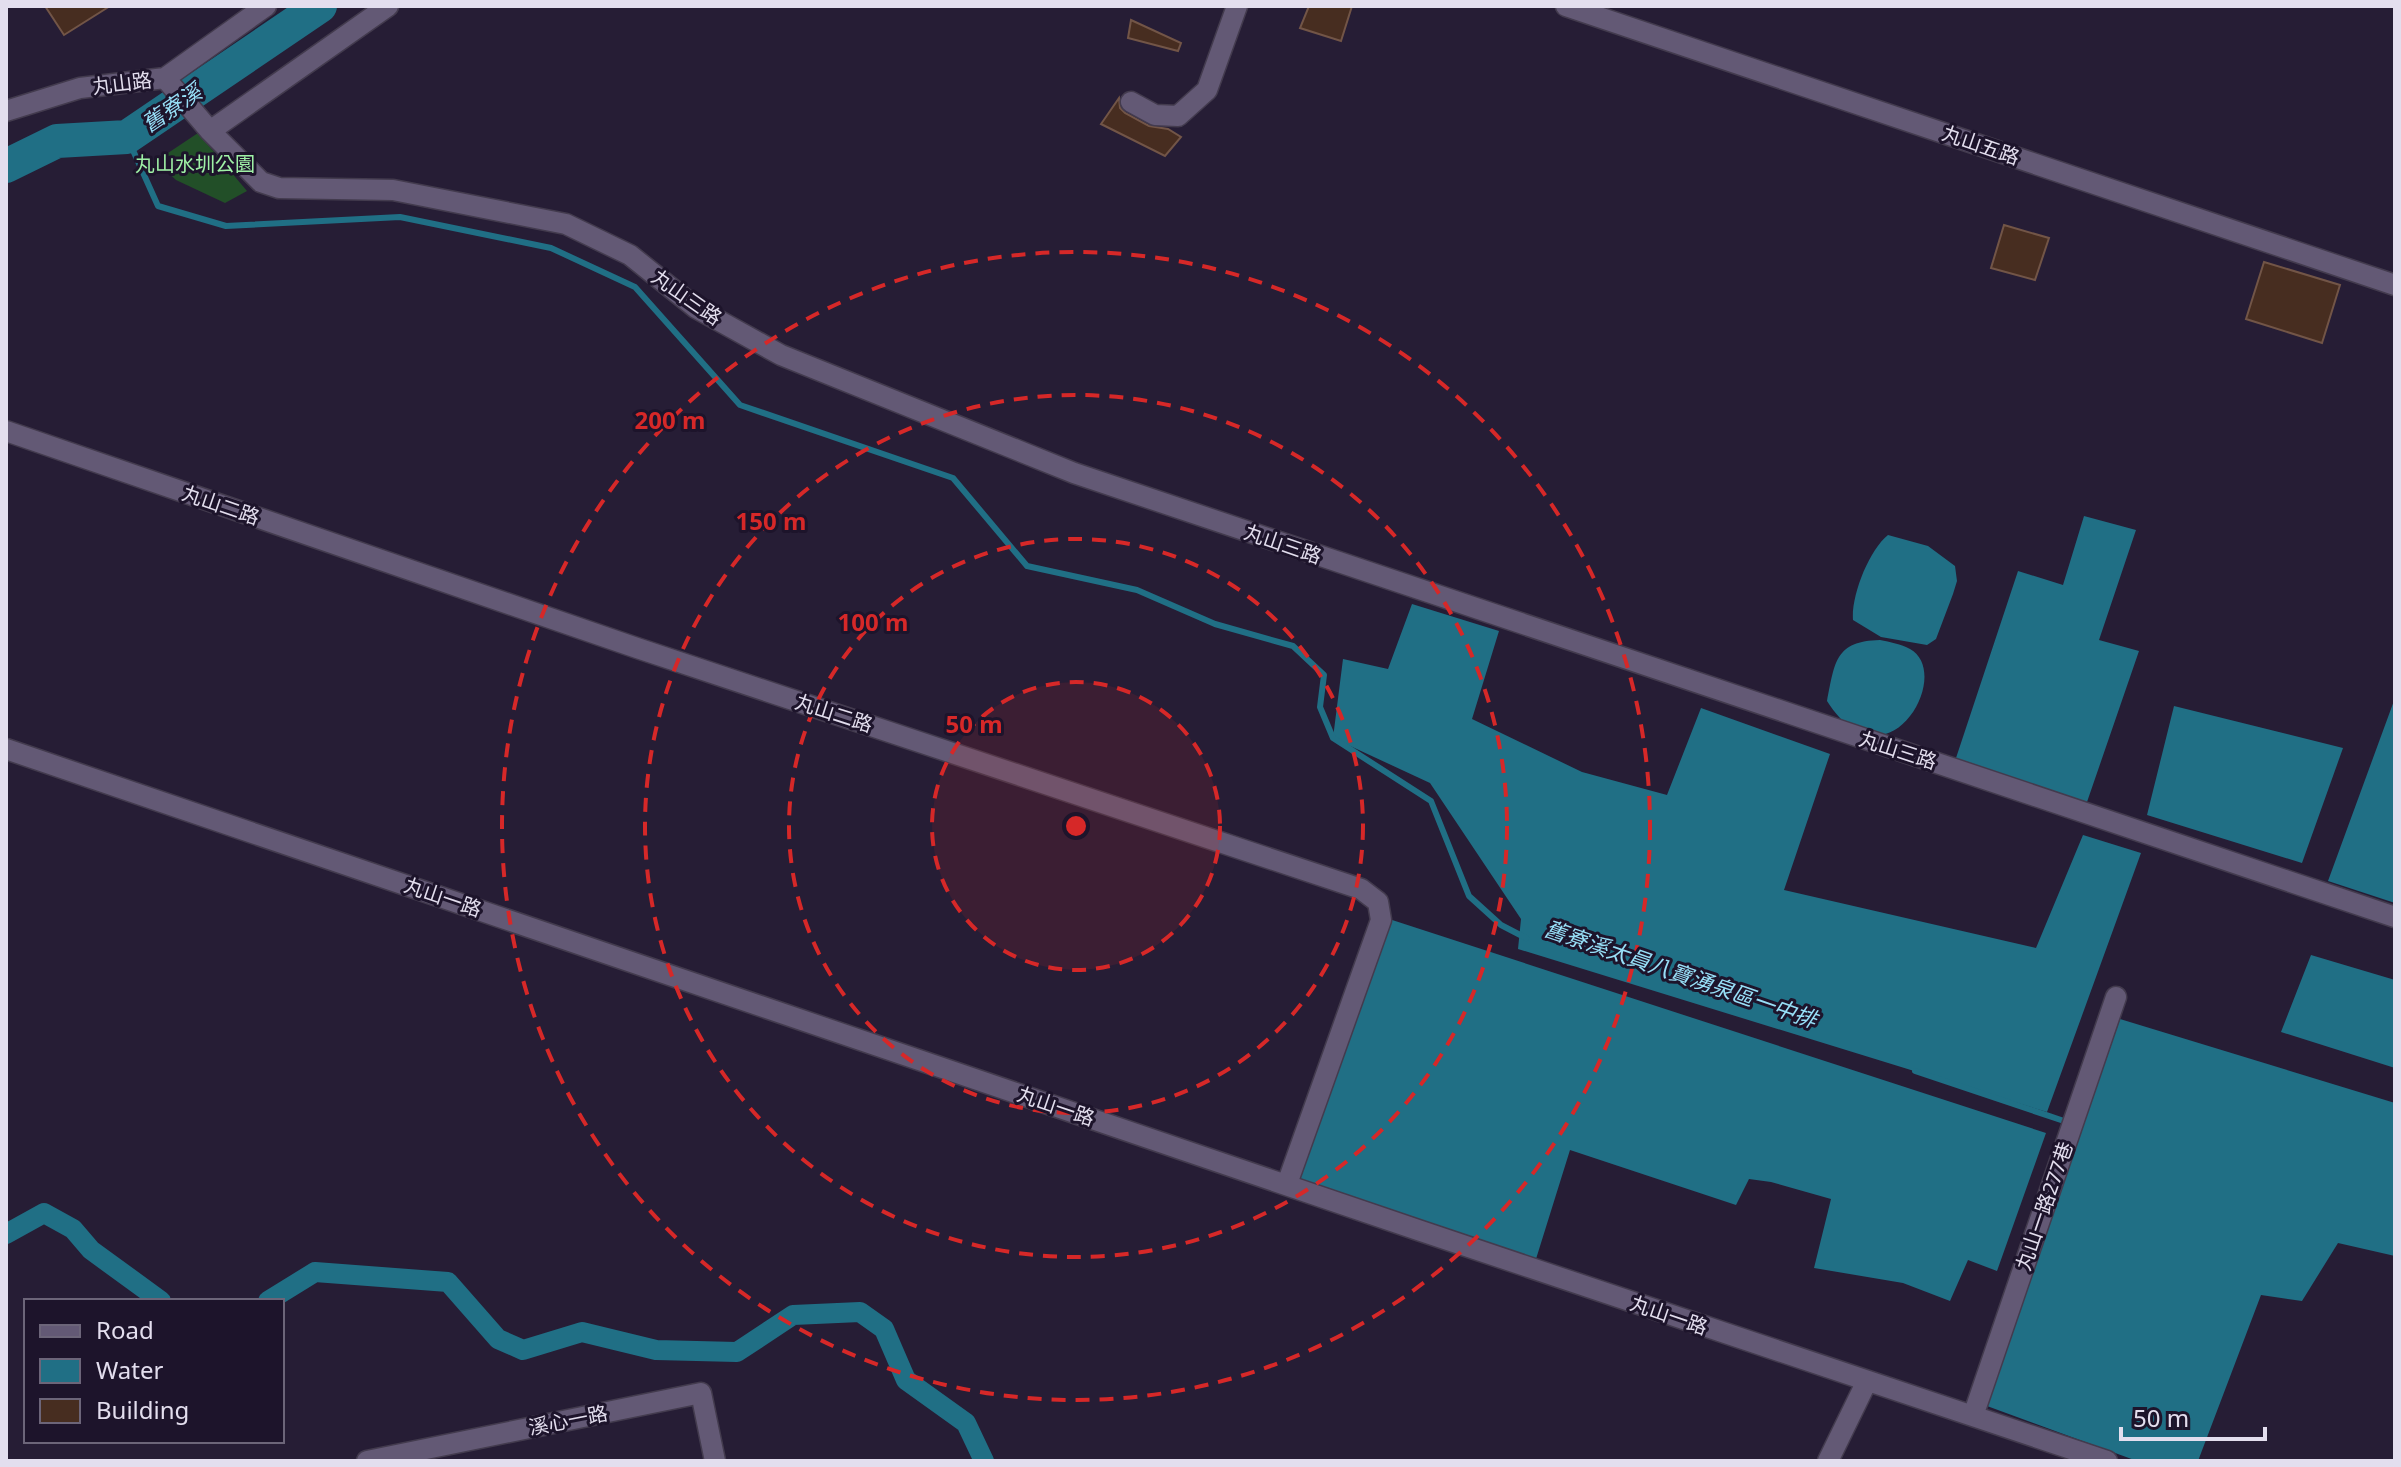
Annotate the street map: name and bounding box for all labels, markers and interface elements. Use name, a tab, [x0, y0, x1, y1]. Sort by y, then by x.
street label: 丸山路	[91, 66, 153, 100]
water label: 舊寮溪	[135, 74, 209, 138]
street label: 丸山五路	[1939, 119, 2023, 171]
park label: 丸山水圳公園	[135, 150, 255, 177]
street label: 丸山三路	[646, 263, 728, 331]
text: 200 m	[635, 403, 705, 436]
street label: 丸山二路	[179, 479, 263, 531]
text: 150 m	[736, 504, 806, 537]
street label: 丸山三路	[1241, 518, 1325, 570]
text: 100 m	[838, 605, 908, 638]
street label: 丸山二路	[792, 688, 876, 738]
text: 50 m	[945, 707, 1003, 740]
street label: 丸山三路	[1856, 725, 1940, 775]
centre of rings	[1062, 812, 1090, 840]
street label: 丸山一路	[401, 871, 485, 923]
water label: 舊寮溪太員八寶湧泉區一中排	[1541, 912, 1824, 1035]
street label: 丸山一路	[1014, 1080, 1098, 1132]
street label: 丸山一路277巷	[2009, 1138, 2079, 1274]
street label: 丸山一路	[1627, 1289, 1711, 1341]
legend	[24, 1299, 284, 1443]
text: Road	[96, 1313, 154, 1346]
text: Water	[96, 1353, 164, 1386]
scale bar	[2121, 1391, 2265, 1441]
text: Building	[96, 1393, 189, 1426]
street label: 溪心一路	[526, 1399, 610, 1441]
text: 50 m	[2133, 1401, 2189, 1434]

